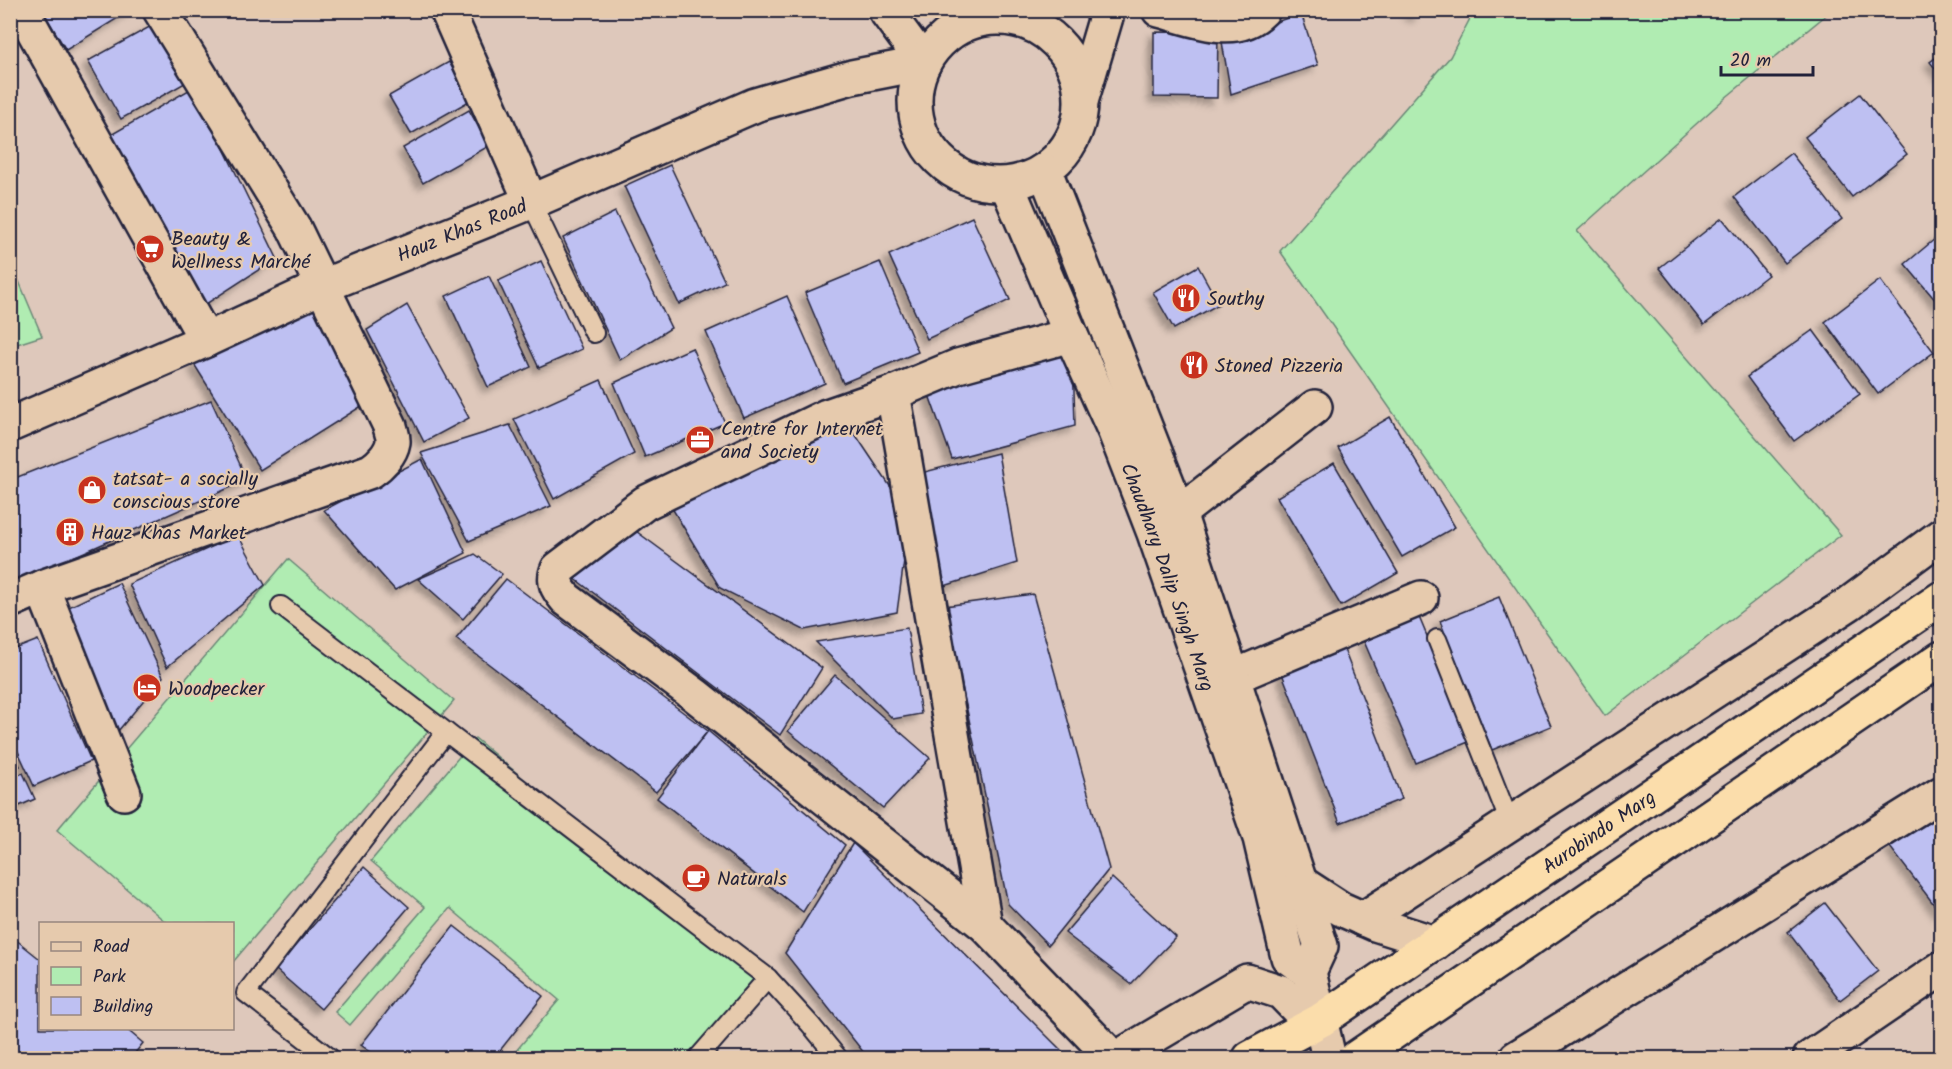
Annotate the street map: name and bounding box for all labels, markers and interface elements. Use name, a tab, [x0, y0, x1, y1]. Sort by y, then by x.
scale bar	[1721, 39, 1812, 77]
text: 20 m	[1730, 47, 1771, 76]
street label: Hauz Khas Road	[392, 191, 533, 273]
place label: Beauty & Wellness Marché	[171, 224, 312, 279]
supermarket icon: Beauty & Wellness Marché	[134, 233, 166, 265]
restaurant icon: Southy	[1170, 282, 1202, 314]
place label: Southy	[1207, 284, 1265, 316]
restaurant icon: Stoned Pizzeria	[1178, 349, 1210, 381]
place label: Stoned Pizzeria	[1215, 351, 1343, 383]
place label: Centre for Internet and Society	[721, 414, 883, 469]
office icon: Centre for Internet and Society	[684, 424, 716, 456]
street label: Chaudhary Dalip Singh Marg	[1110, 459, 1222, 696]
place label: tatsat- a socially conscious store	[113, 464, 259, 519]
shop icon: tatsat- a socially conscious store	[76, 474, 108, 506]
building icon: Hauz Khas Market	[54, 516, 86, 548]
place label: Hauz Khas Market	[91, 518, 247, 550]
hotel icon: Woodpecker	[131, 672, 163, 704]
place label: Woodpecker	[168, 674, 266, 706]
street label: Aurobindo Marg	[1536, 783, 1663, 883]
cafe icon: Naturals	[680, 862, 712, 894]
place label: Naturals	[717, 864, 787, 896]
legend	[39, 922, 234, 1030]
text: Road	[93, 933, 130, 962]
text: Park	[93, 963, 126, 992]
text: Building	[93, 993, 153, 1022]

